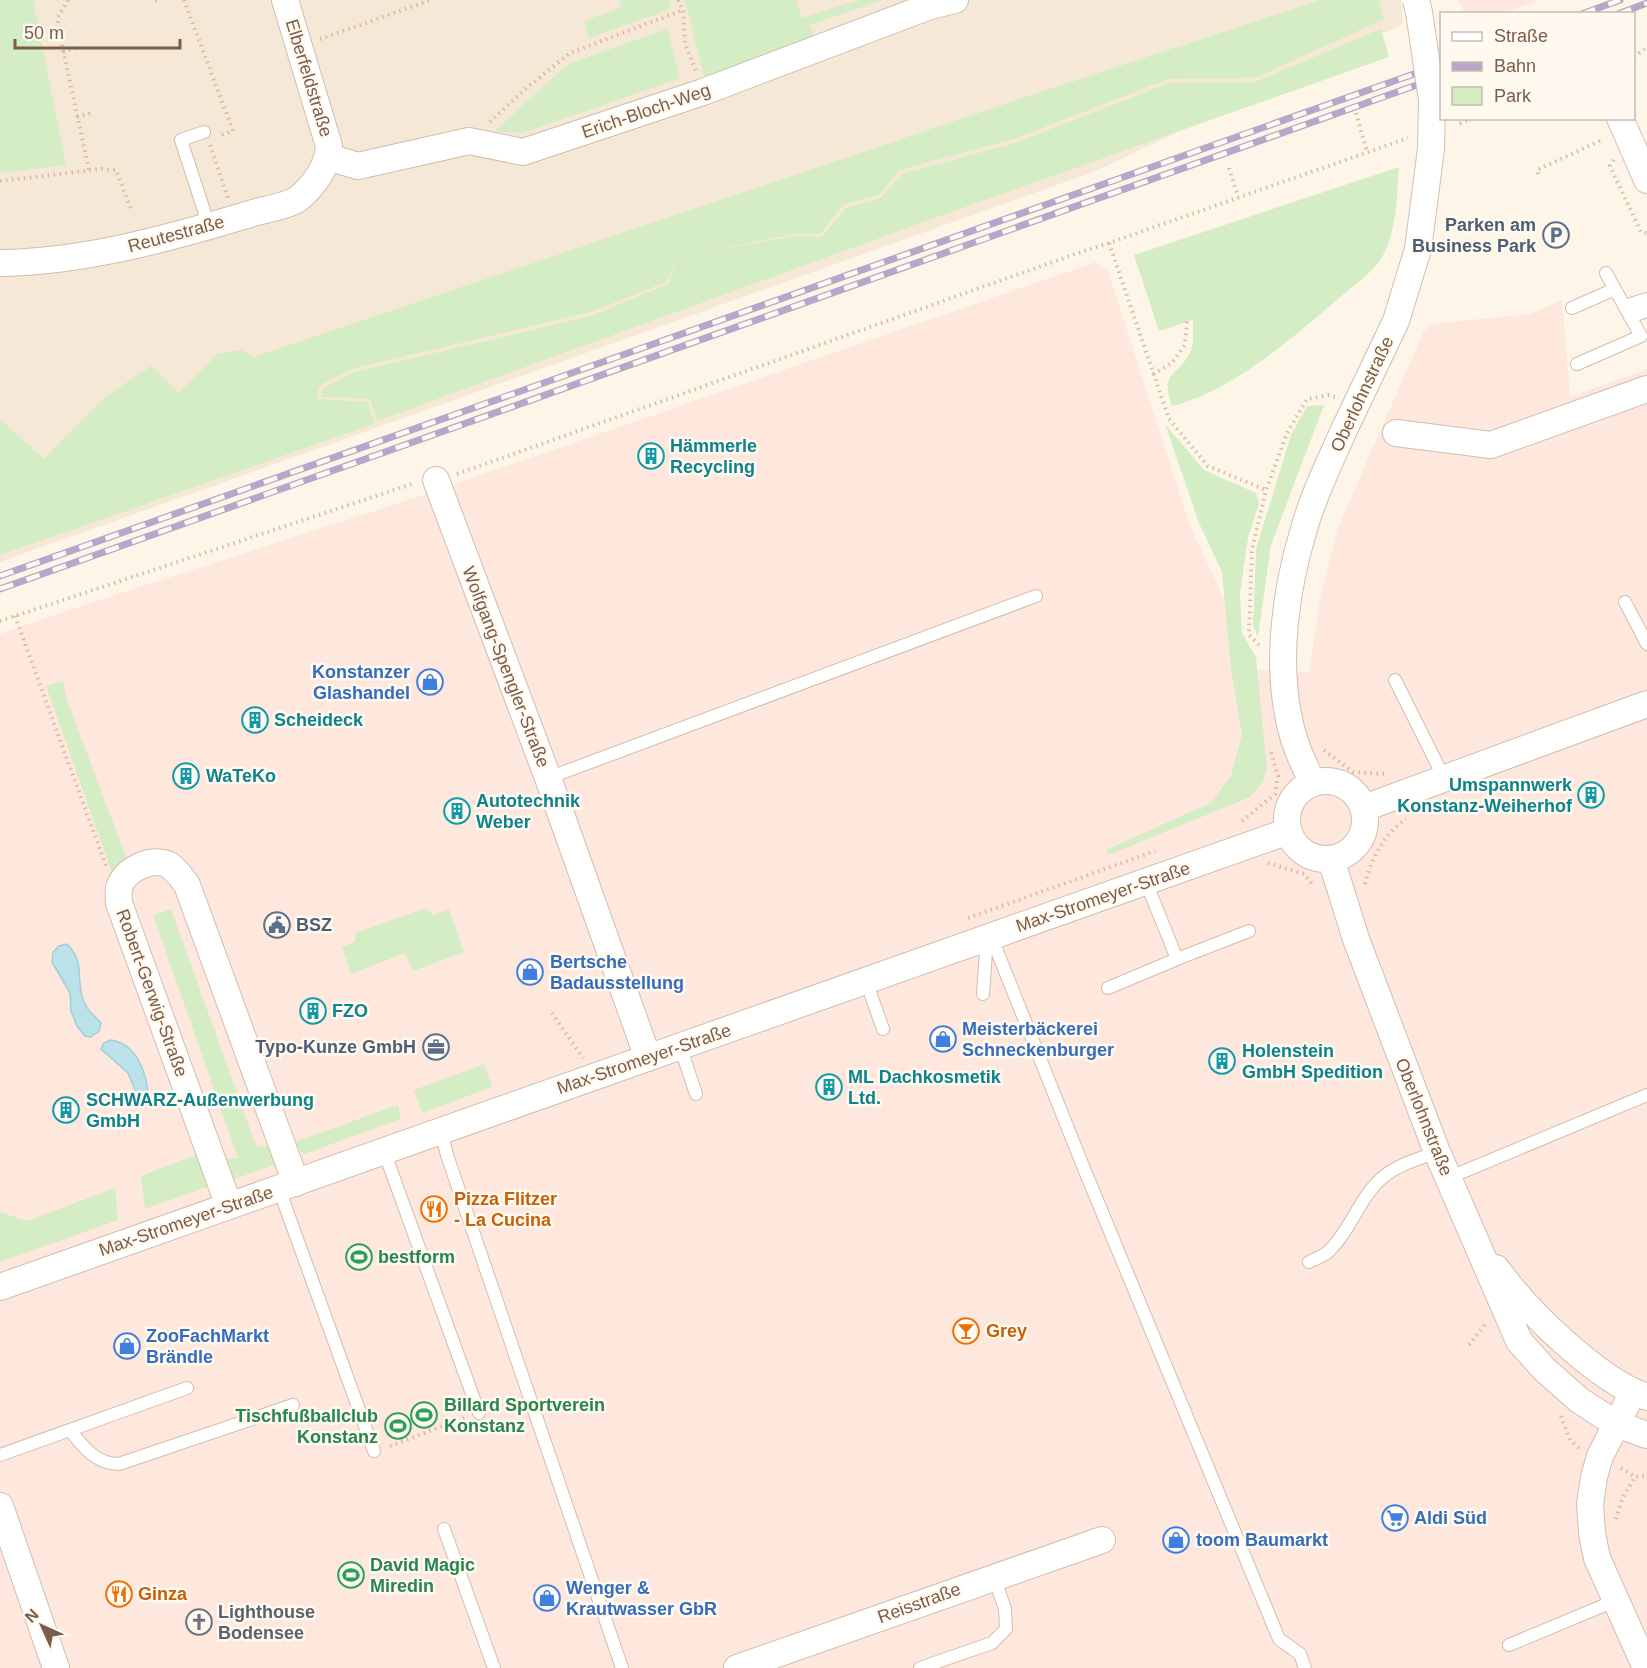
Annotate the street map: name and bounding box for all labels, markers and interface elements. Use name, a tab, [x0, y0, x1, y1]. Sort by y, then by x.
scale bar	[15, 12, 180, 50]
legend	[1440, 12, 1635, 120]
street label: Elberfeldstraße	[282, 17, 336, 139]
text: 50 m	[24, 23, 64, 43]
text: Straße	[1494, 26, 1548, 46]
text: Bahn	[1494, 56, 1536, 76]
street label: Erich-Bloch-Weg	[579, 80, 713, 142]
text: Park	[1494, 86, 1532, 106]
street label: Reutestraße	[126, 212, 226, 256]
place label: Parken am Business Park	[1412, 215, 1537, 256]
parking icon: Parken am Business Park	[1541, 220, 1571, 250]
street label: Oberlohnstraße	[1327, 333, 1397, 455]
place label: Hämmerle Recycling	[670, 436, 757, 477]
building icon: Hämmerle Recycling	[636, 441, 666, 471]
street label: Wolfgang-Spengler-Straße	[458, 564, 554, 770]
place label: Konstanzer Glashandel	[312, 662, 410, 703]
shop icon: Konstanzer Glashandel	[415, 667, 445, 697]
building icon: Scheideck	[240, 705, 270, 735]
place label: Scheideck	[274, 710, 364, 730]
building icon: WaTeKo	[171, 761, 201, 791]
place label: WaTeKo	[206, 766, 276, 786]
place label: Umspannwerk Konstanz-Weiherhof	[1397, 775, 1573, 816]
building icon: Umspannwerk Konstanz-Weiherhof	[1576, 780, 1606, 810]
place label: Autotechnik Weber	[476, 791, 581, 832]
building icon: Autotechnik Weber	[442, 796, 472, 826]
street label: Max-Stromeyer-Straße	[1013, 858, 1193, 936]
street label: Robert-Gerwig-Straße	[112, 906, 192, 1080]
public building icon: BSZ	[262, 910, 292, 940]
place label: BSZ	[296, 915, 332, 935]
place label: Bertsche Badausstellung	[550, 952, 684, 993]
shop icon: Bertsche Badausstellung	[515, 957, 545, 987]
building icon: FZO	[298, 996, 328, 1026]
place label: FZO	[332, 1001, 368, 1021]
place label: Meisterbäckerei Schneckenburger	[962, 1019, 1114, 1060]
street label: Max-Stromeyer-Straße	[554, 1020, 734, 1098]
shop icon: Meisterbäckerei Schneckenburger	[928, 1024, 958, 1054]
office icon: Typo-Kunze GmbH	[421, 1032, 451, 1062]
place label: Typo-Kunze GmbH	[255, 1037, 416, 1057]
place label: Holenstein GmbH Spedition	[1242, 1041, 1383, 1082]
building icon: Holenstein GmbH Spedition	[1207, 1046, 1237, 1076]
street label: Oberlohnstraße	[1391, 1055, 1457, 1179]
place label: ML Dachkosmetik Ltd.	[848, 1067, 1002, 1108]
building icon: ML Dachkosmetik Ltd.	[814, 1072, 844, 1102]
place label: SCHWARZ-Außenwerbung GmbH	[86, 1090, 314, 1131]
building icon: SCHWARZ-Außenwerbung GmbH	[51, 1095, 81, 1125]
street label: Max-Stromeyer-Straße	[96, 1182, 276, 1260]
place label: Pizza Flitzer - La Cucina	[454, 1189, 557, 1230]
restaurant icon: Pizza Flitzer - La Cucina	[419, 1194, 449, 1224]
sports icon: bestform	[344, 1242, 374, 1272]
place label: bestform	[378, 1247, 455, 1267]
bar icon: Grey	[951, 1316, 981, 1346]
place label: Grey	[986, 1321, 1027, 1341]
place label: ZooFachMarkt Brändle	[146, 1326, 269, 1367]
shop icon: ZooFachMarkt Brändle	[112, 1331, 142, 1361]
place label: Billard Sportverein Konstanz	[444, 1395, 605, 1436]
sports icon: Billard Sportverein Konstanz	[409, 1400, 439, 1430]
place label: Tischfußballclub Konstanz	[235, 1406, 378, 1447]
sports icon: Tischfußballclub Konstanz	[383, 1411, 413, 1441]
supermarket icon: Aldi Süd	[1380, 1503, 1410, 1533]
place label: Aldi Süd	[1414, 1508, 1487, 1528]
shop icon: toom Baumarkt	[1161, 1525, 1191, 1555]
place label: toom Baumarkt	[1196, 1530, 1328, 1550]
place label: David Magic Miredin	[370, 1555, 475, 1596]
sports icon: David Magic Miredin	[336, 1560, 366, 1590]
place label: Wenger & Krautwasser GbR	[566, 1578, 717, 1619]
restaurant icon: Ginza	[104, 1579, 134, 1609]
street label: Reisstraße	[875, 1579, 963, 1627]
shop icon: Wenger & Krautwasser GbR	[532, 1583, 562, 1613]
place label: Ginza	[138, 1584, 188, 1604]
north arrow	[12, 1596, 72, 1656]
place label: Lighthouse Bodensee	[218, 1602, 315, 1643]
text: N	[22, 1606, 42, 1626]
church icon: Lighthouse Bodensee	[184, 1607, 214, 1637]

